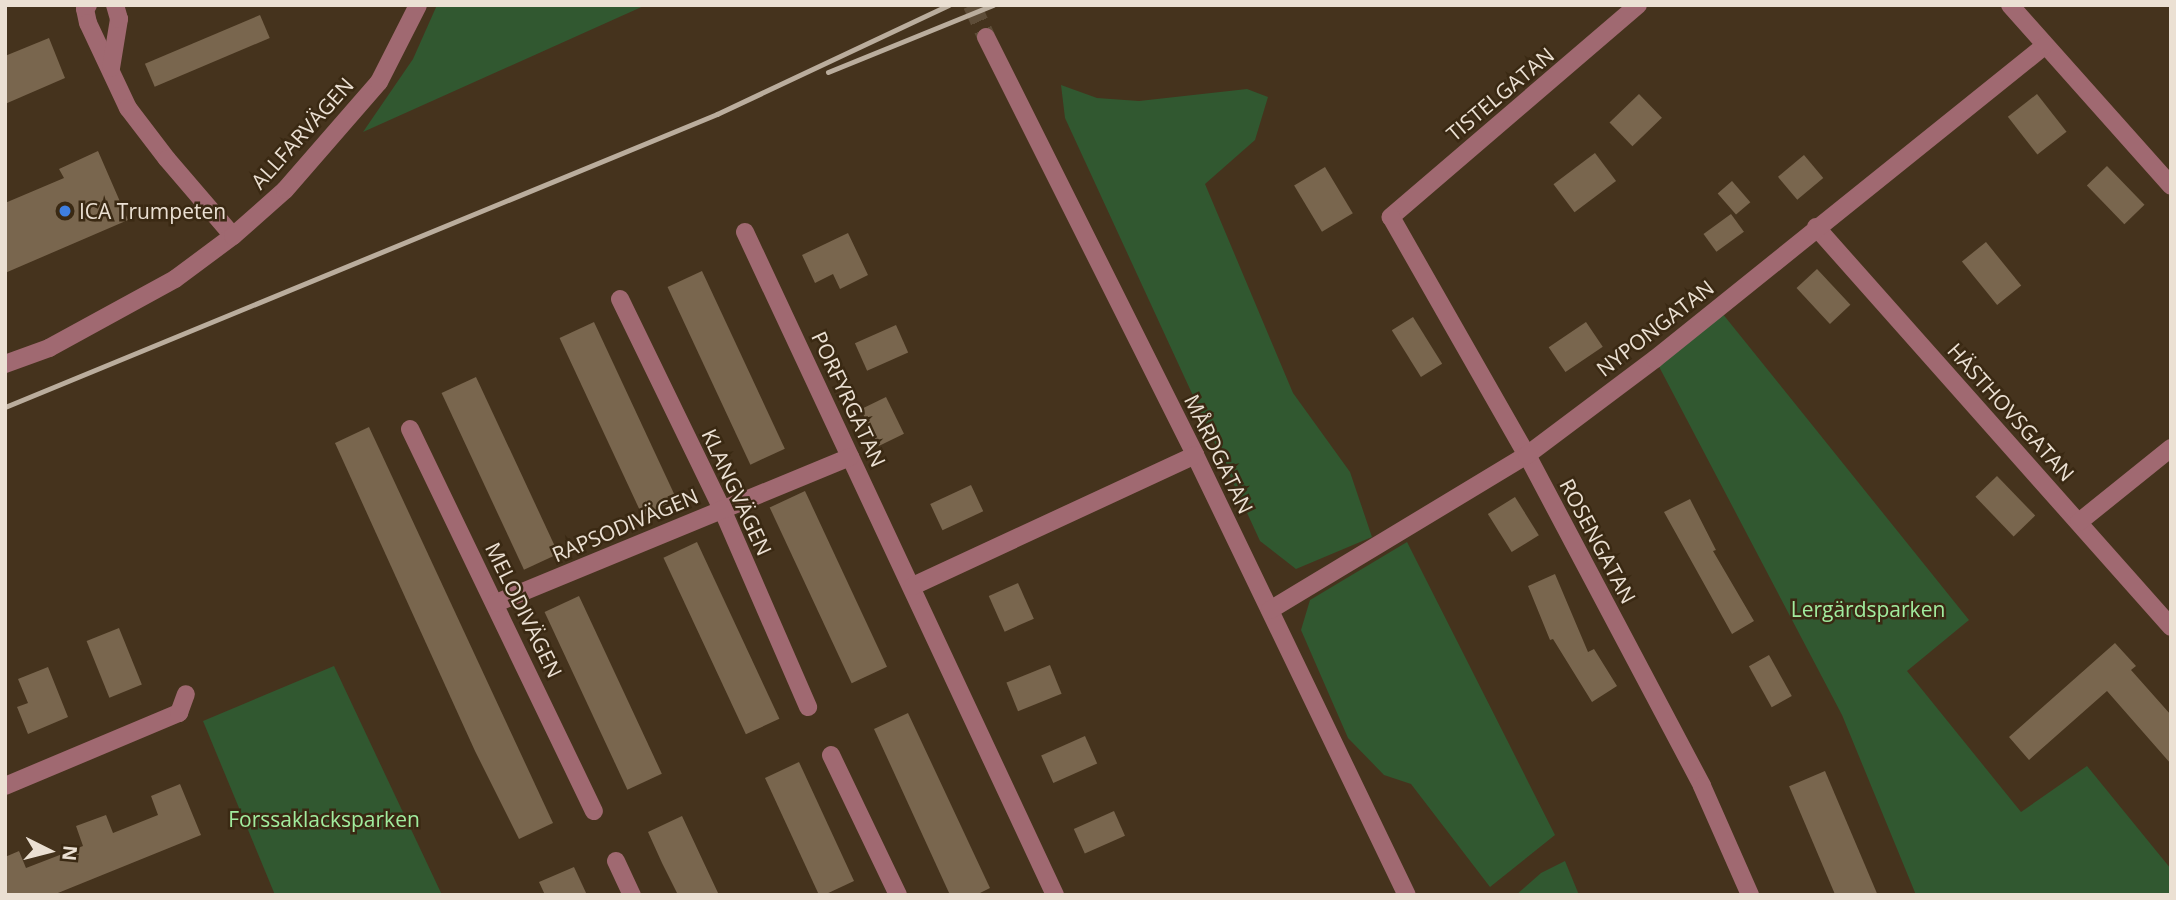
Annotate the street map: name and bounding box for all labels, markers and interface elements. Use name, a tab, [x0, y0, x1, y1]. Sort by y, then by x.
street label: TISTELGATAN	[1441, 42, 1559, 146]
street label: ALLFARVÄGEN	[246, 72, 358, 194]
place label: ICA Trumpeten	[79, 198, 226, 224]
marker: ICA Trumpeten	[57, 203, 73, 219]
street label: NYPONGATAN	[1591, 275, 1719, 381]
street label: PORFYRGATAN	[807, 327, 891, 471]
street label: HÄSTHOVSGATAN	[1942, 338, 2080, 486]
street label: MÅRDGATAN	[1179, 390, 1259, 518]
street label: KLANGVÄGEN	[697, 425, 777, 559]
street label: ROSENGATAN	[1555, 474, 1641, 608]
street label: RAPSODIVÄGEN	[548, 483, 702, 567]
street label: MELODIVÄGEN	[480, 538, 568, 682]
park label: Lergärdsparken	[1791, 596, 1945, 622]
park label: Forssaklacksparken	[228, 806, 420, 832]
north arrow	[14, 816, 84, 886]
text: N	[56, 844, 84, 862]

